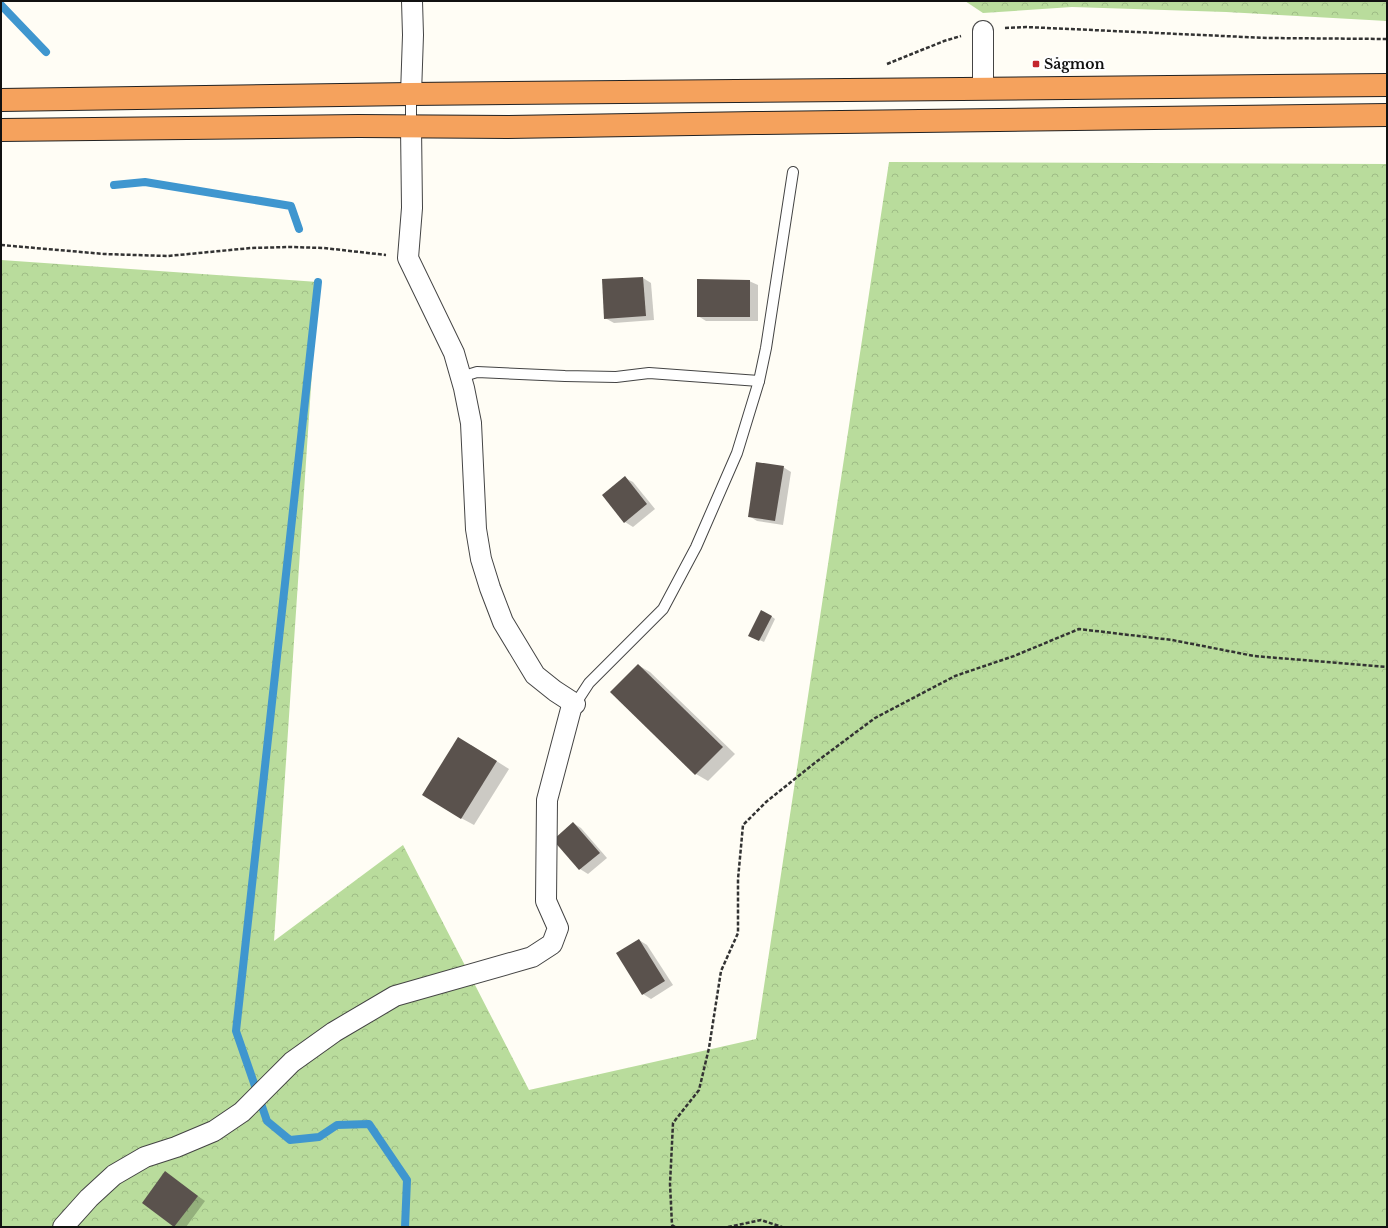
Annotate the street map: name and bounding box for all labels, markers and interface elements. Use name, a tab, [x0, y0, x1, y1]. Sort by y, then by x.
place label: Sågmon	[1044, 55, 1105, 73]
marker: Sågmon	[1031, 59, 1041, 69]

